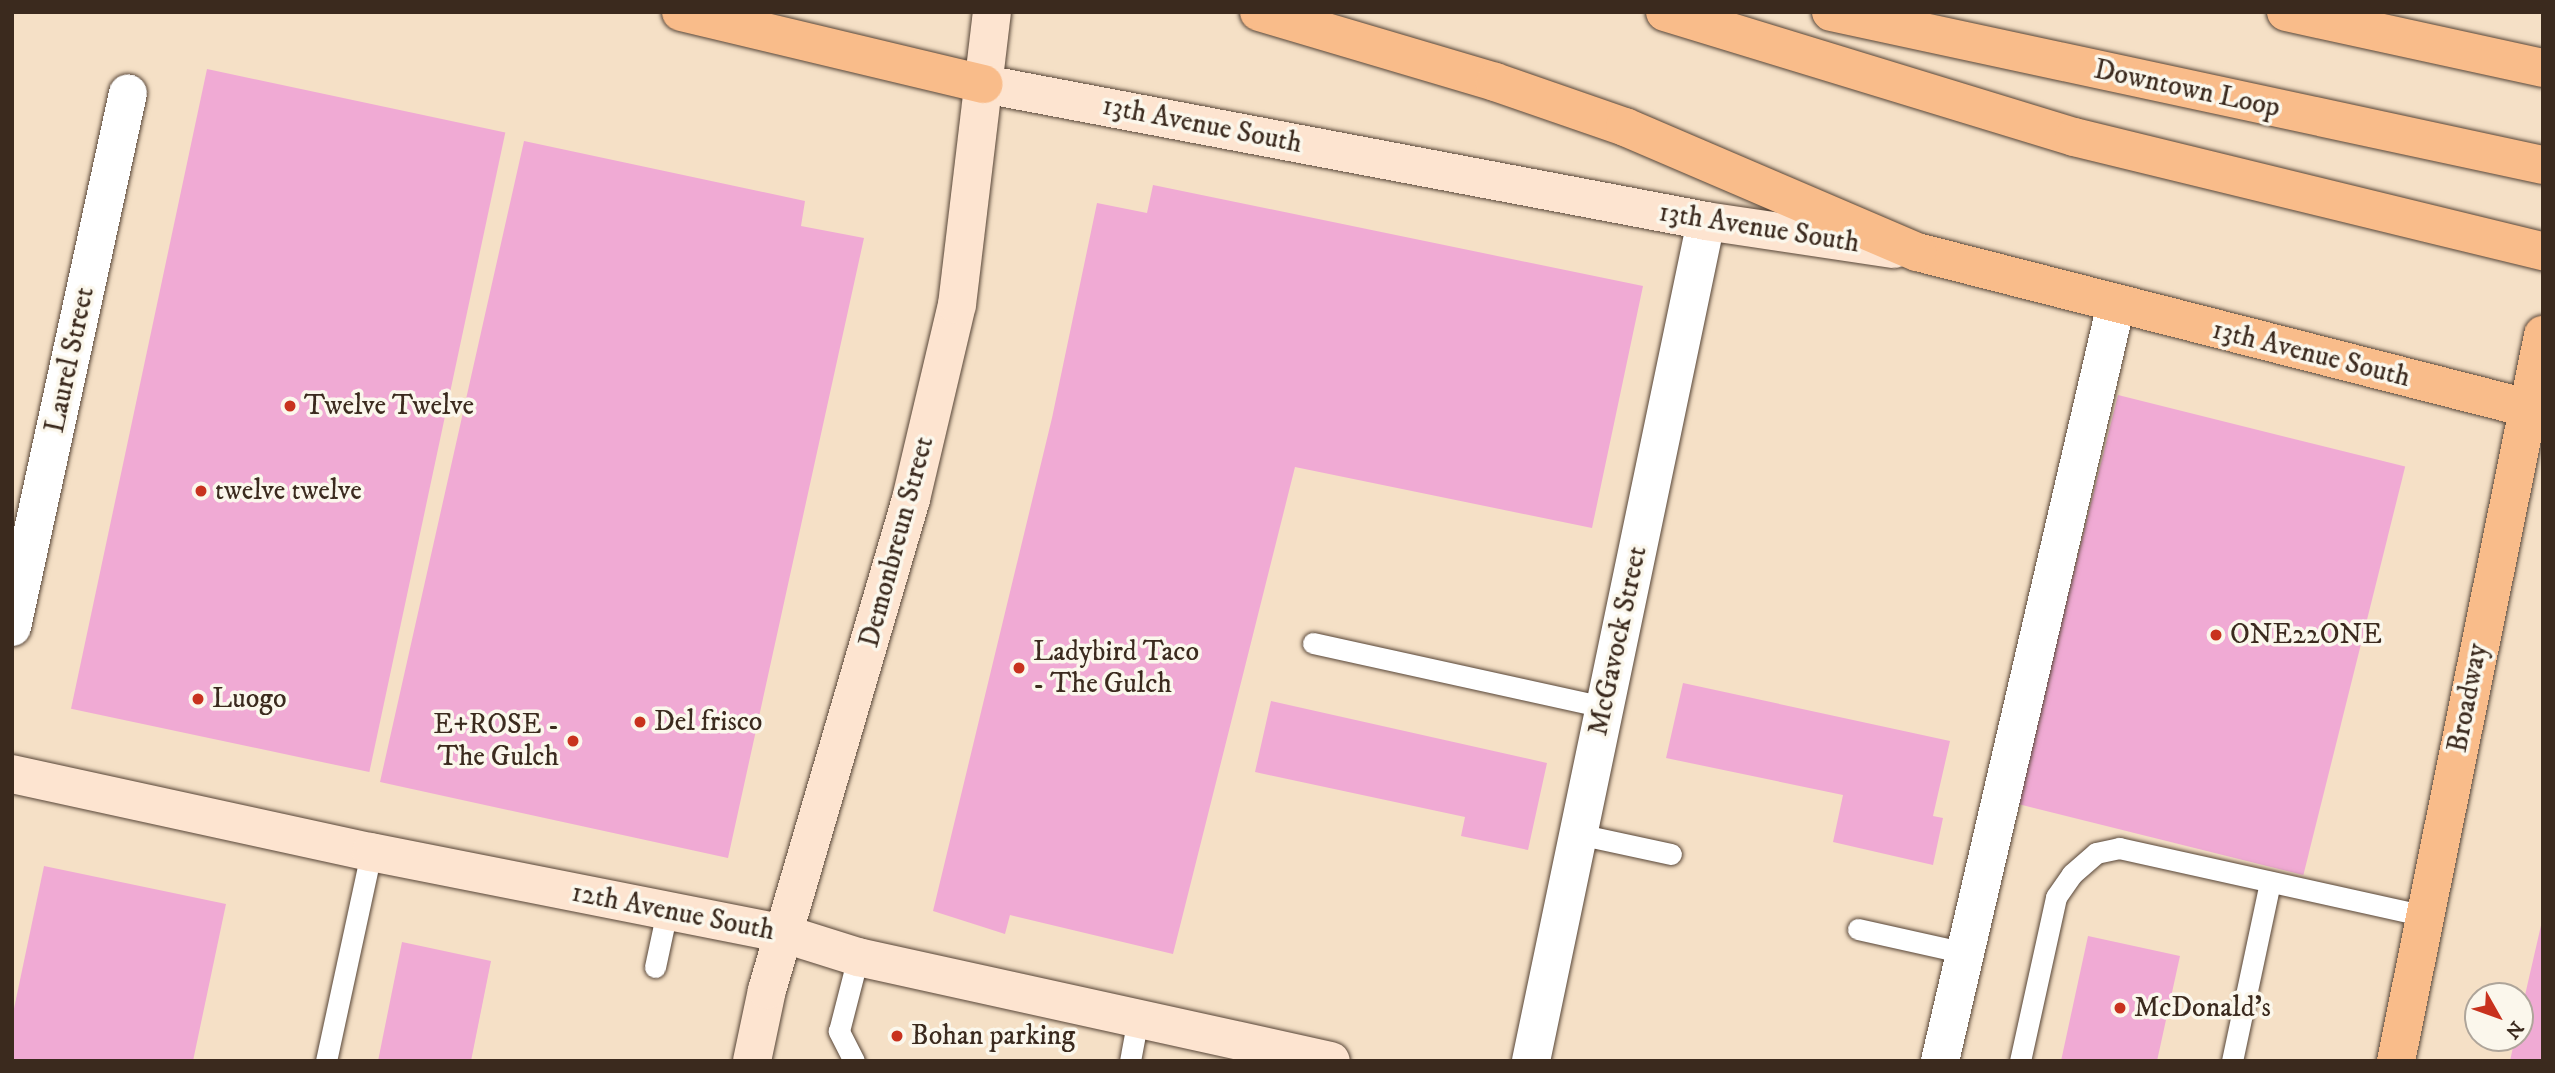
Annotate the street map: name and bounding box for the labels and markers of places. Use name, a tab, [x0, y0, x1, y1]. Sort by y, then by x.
place label: Twelve Twelve	[304, 389, 474, 423]
marker: Twelve Twelve	[282, 398, 298, 414]
place label: twelve twelve	[215, 474, 362, 508]
marker: twelve twelve	[193, 483, 209, 499]
place label: ONE22ONE	[2230, 618, 2382, 652]
marker: ONE22ONE	[2208, 627, 2224, 643]
place label: Ladybird Taco - The Gulch	[1033, 635, 1199, 701]
marker: Ladybird Taco - The Gulch	[1011, 660, 1027, 676]
place label: Luogo	[212, 682, 287, 716]
marker: Luogo	[190, 691, 206, 707]
place label: Del frisco	[654, 705, 762, 739]
place label: E+ROSE - The Gulch	[433, 708, 559, 774]
marker: Del frisco	[632, 714, 648, 730]
marker: E+ROSE - The Gulch	[565, 733, 581, 749]
place label: McDonald's	[2134, 991, 2271, 1025]
marker: McDonald's	[2112, 1000, 2128, 1016]
place label: Bohan parking	[911, 1019, 1075, 1053]
marker: Bohan parking	[889, 1028, 905, 1044]

